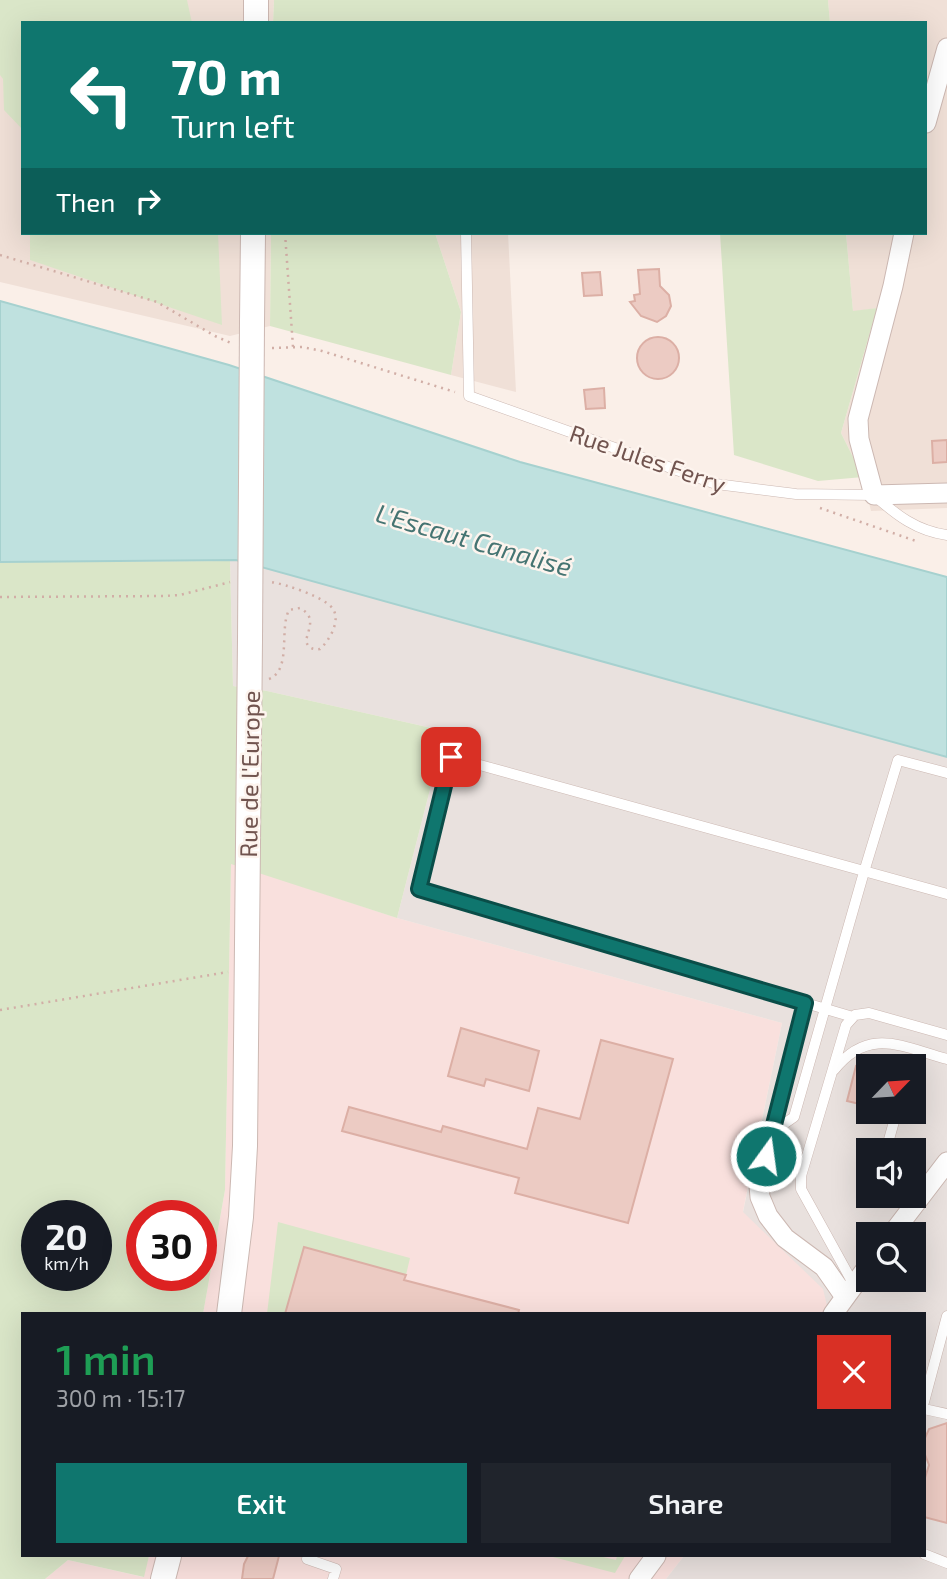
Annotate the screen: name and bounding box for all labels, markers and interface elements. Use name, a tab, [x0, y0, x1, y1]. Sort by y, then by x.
text: 70 m	[171, 46, 282, 105]
icon: left	[56, 49, 147, 140]
text: Turn left	[171, 106, 295, 144]
icon: right	[129, 182, 167, 220]
text: Then	[56, 186, 115, 217]
street label: Rue Jules Ferry	[566, 418, 730, 498]
water label: L'Escaut Canalisé	[373, 496, 576, 582]
street label: Rue de l'Europe	[233, 690, 265, 858]
pin	[421, 727, 481, 787]
icon: arrive	[432, 738, 470, 776]
north arrow	[856, 1054, 926, 1124]
map controls	[856, 1054, 926, 1292]
position arrow	[729, 1119, 803, 1193]
button: sound	[856, 1138, 926, 1208]
speed limit sign: 30	[126, 1200, 217, 1291]
text: 20	[45, 1215, 88, 1257]
button: search	[856, 1222, 926, 1292]
text: km/h	[44, 1252, 89, 1274]
text: 1 min	[56, 1333, 156, 1383]
button: close	[817, 1335, 891, 1409]
text: 300 m · 15:17	[56, 1384, 185, 1412]
button: Exit	[56, 1463, 467, 1543]
button: Share	[481, 1463, 891, 1543]

